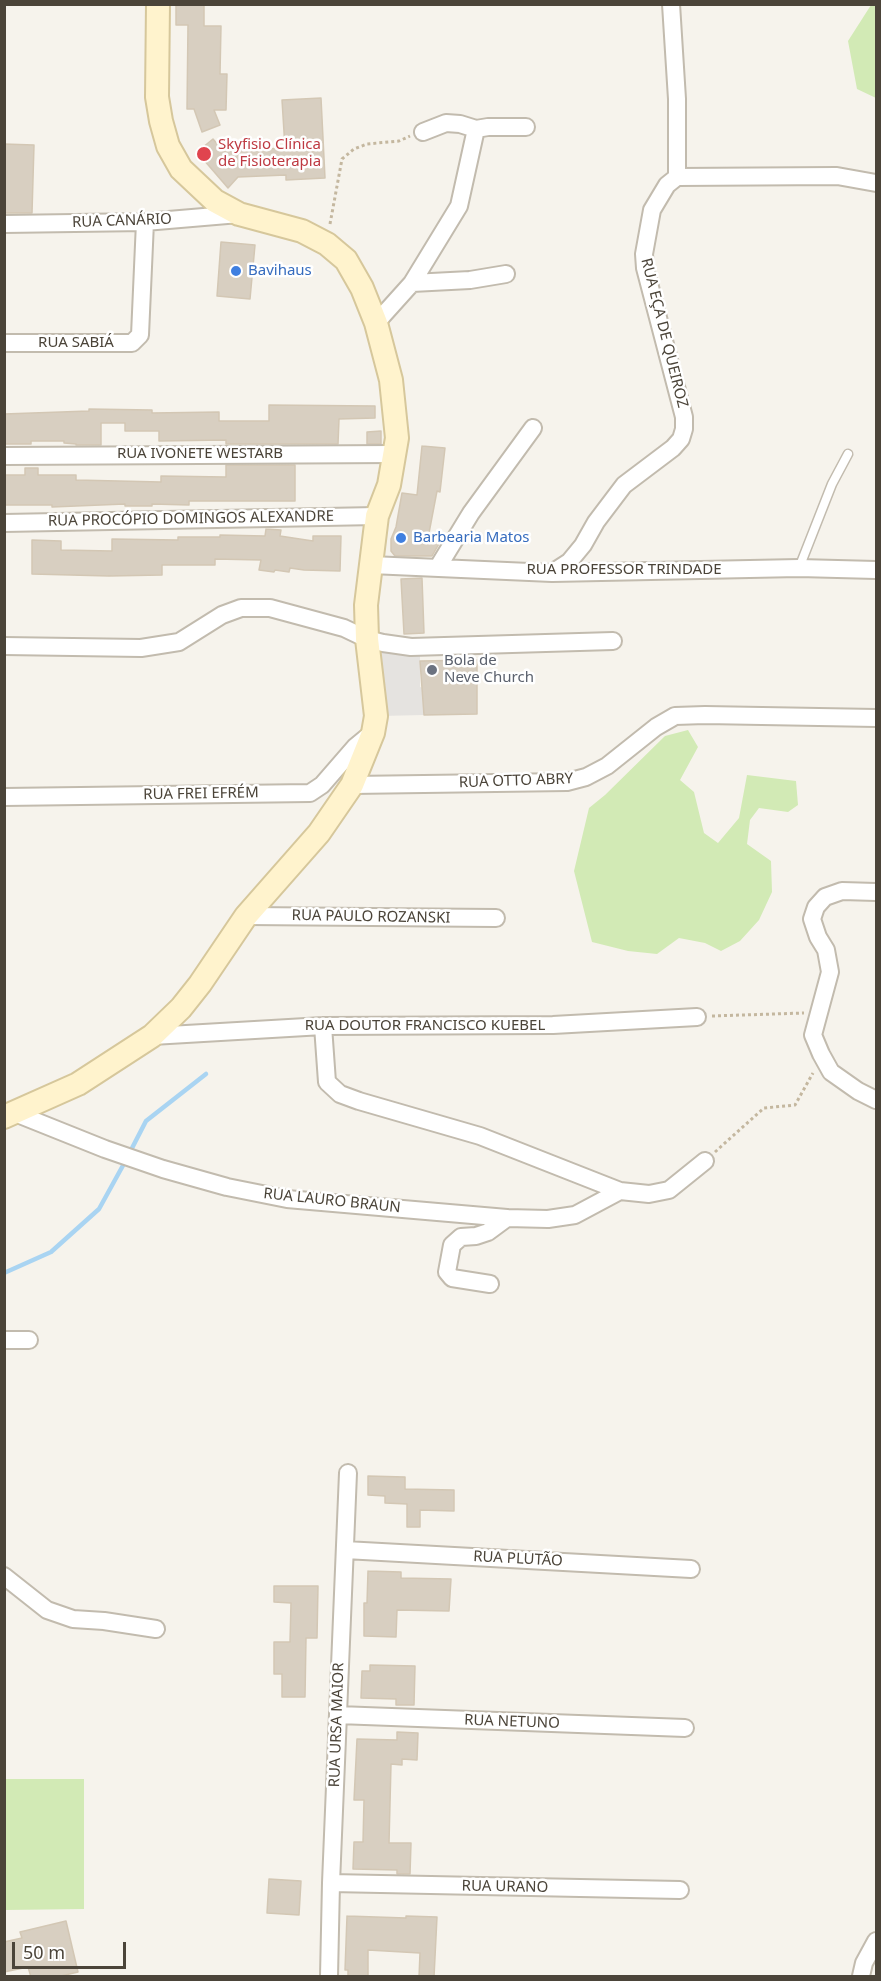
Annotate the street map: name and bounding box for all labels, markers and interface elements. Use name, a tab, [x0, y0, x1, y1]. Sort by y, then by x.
place label: Skyfisio Clínica de Fisioterapia	[218, 136, 321, 171]
marker: Skyfisio Clínica de Fisioterapia	[195, 145, 213, 163]
street label: RUA CANÁRIO	[72, 210, 172, 232]
street label: RUA EÇA DE QUEIROZ	[637, 256, 691, 410]
place label: Bavihaus	[248, 262, 312, 280]
marker: Bavihaus	[229, 264, 243, 278]
street label: RUA SABIÁ	[38, 334, 114, 352]
street label: RUA IVONETE WESTARB	[117, 445, 283, 463]
street label: RUA PROCÓPIO DOMINGOS ALEXANDRE	[48, 508, 334, 530]
place label: Barbearia Matos	[413, 529, 530, 547]
marker: Barbearia Matos	[394, 531, 408, 545]
street label: RUA PROFESSOR TRINDADE	[527, 561, 721, 579]
place label: Bola de Neve Church	[444, 652, 534, 687]
marker: Bola de Neve Church	[425, 663, 439, 677]
street label: RUA OTTO ABRY	[459, 770, 573, 792]
street label: RUA FREI EFRÉM	[143, 784, 259, 804]
street label: RUA PAULO ROZANSKI	[291, 907, 451, 927]
street label: RUA DOUTOR FRANCISCO KUEBEL	[305, 1017, 545, 1035]
street label: RUA LAURO BRAUN	[262, 1185, 402, 1217]
street label: RUA PLUTÃO	[473, 1548, 563, 1570]
street label: RUA URSA MAIOR	[326, 1662, 348, 1788]
street label: RUA NETUNO	[464, 1711, 560, 1733]
street label: RUA URANO	[462, 1877, 548, 1897]
scale bar	[15, 1930, 129, 1968]
text: 50 m	[23, 1940, 65, 1964]

